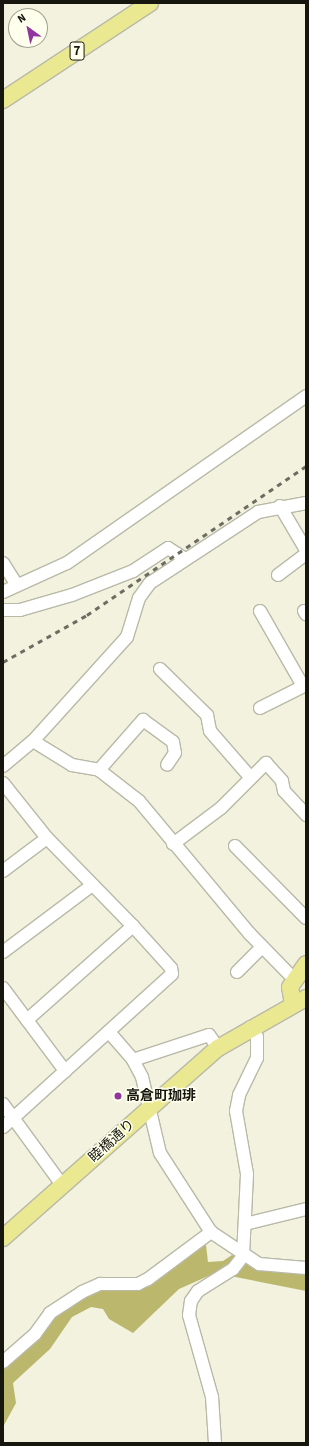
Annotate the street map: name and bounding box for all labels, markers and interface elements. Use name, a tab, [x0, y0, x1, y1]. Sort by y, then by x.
north arrow	[8, 8, 48, 48]
text: N	[15, 10, 29, 27]
road number: 7	[69, 40, 85, 62]
place label: 高倉町珈琲	[126, 1088, 196, 1104]
marker: 高倉町珈琲	[113, 1091, 123, 1101]
street label: 睦橋通り	[86, 1116, 138, 1166]

